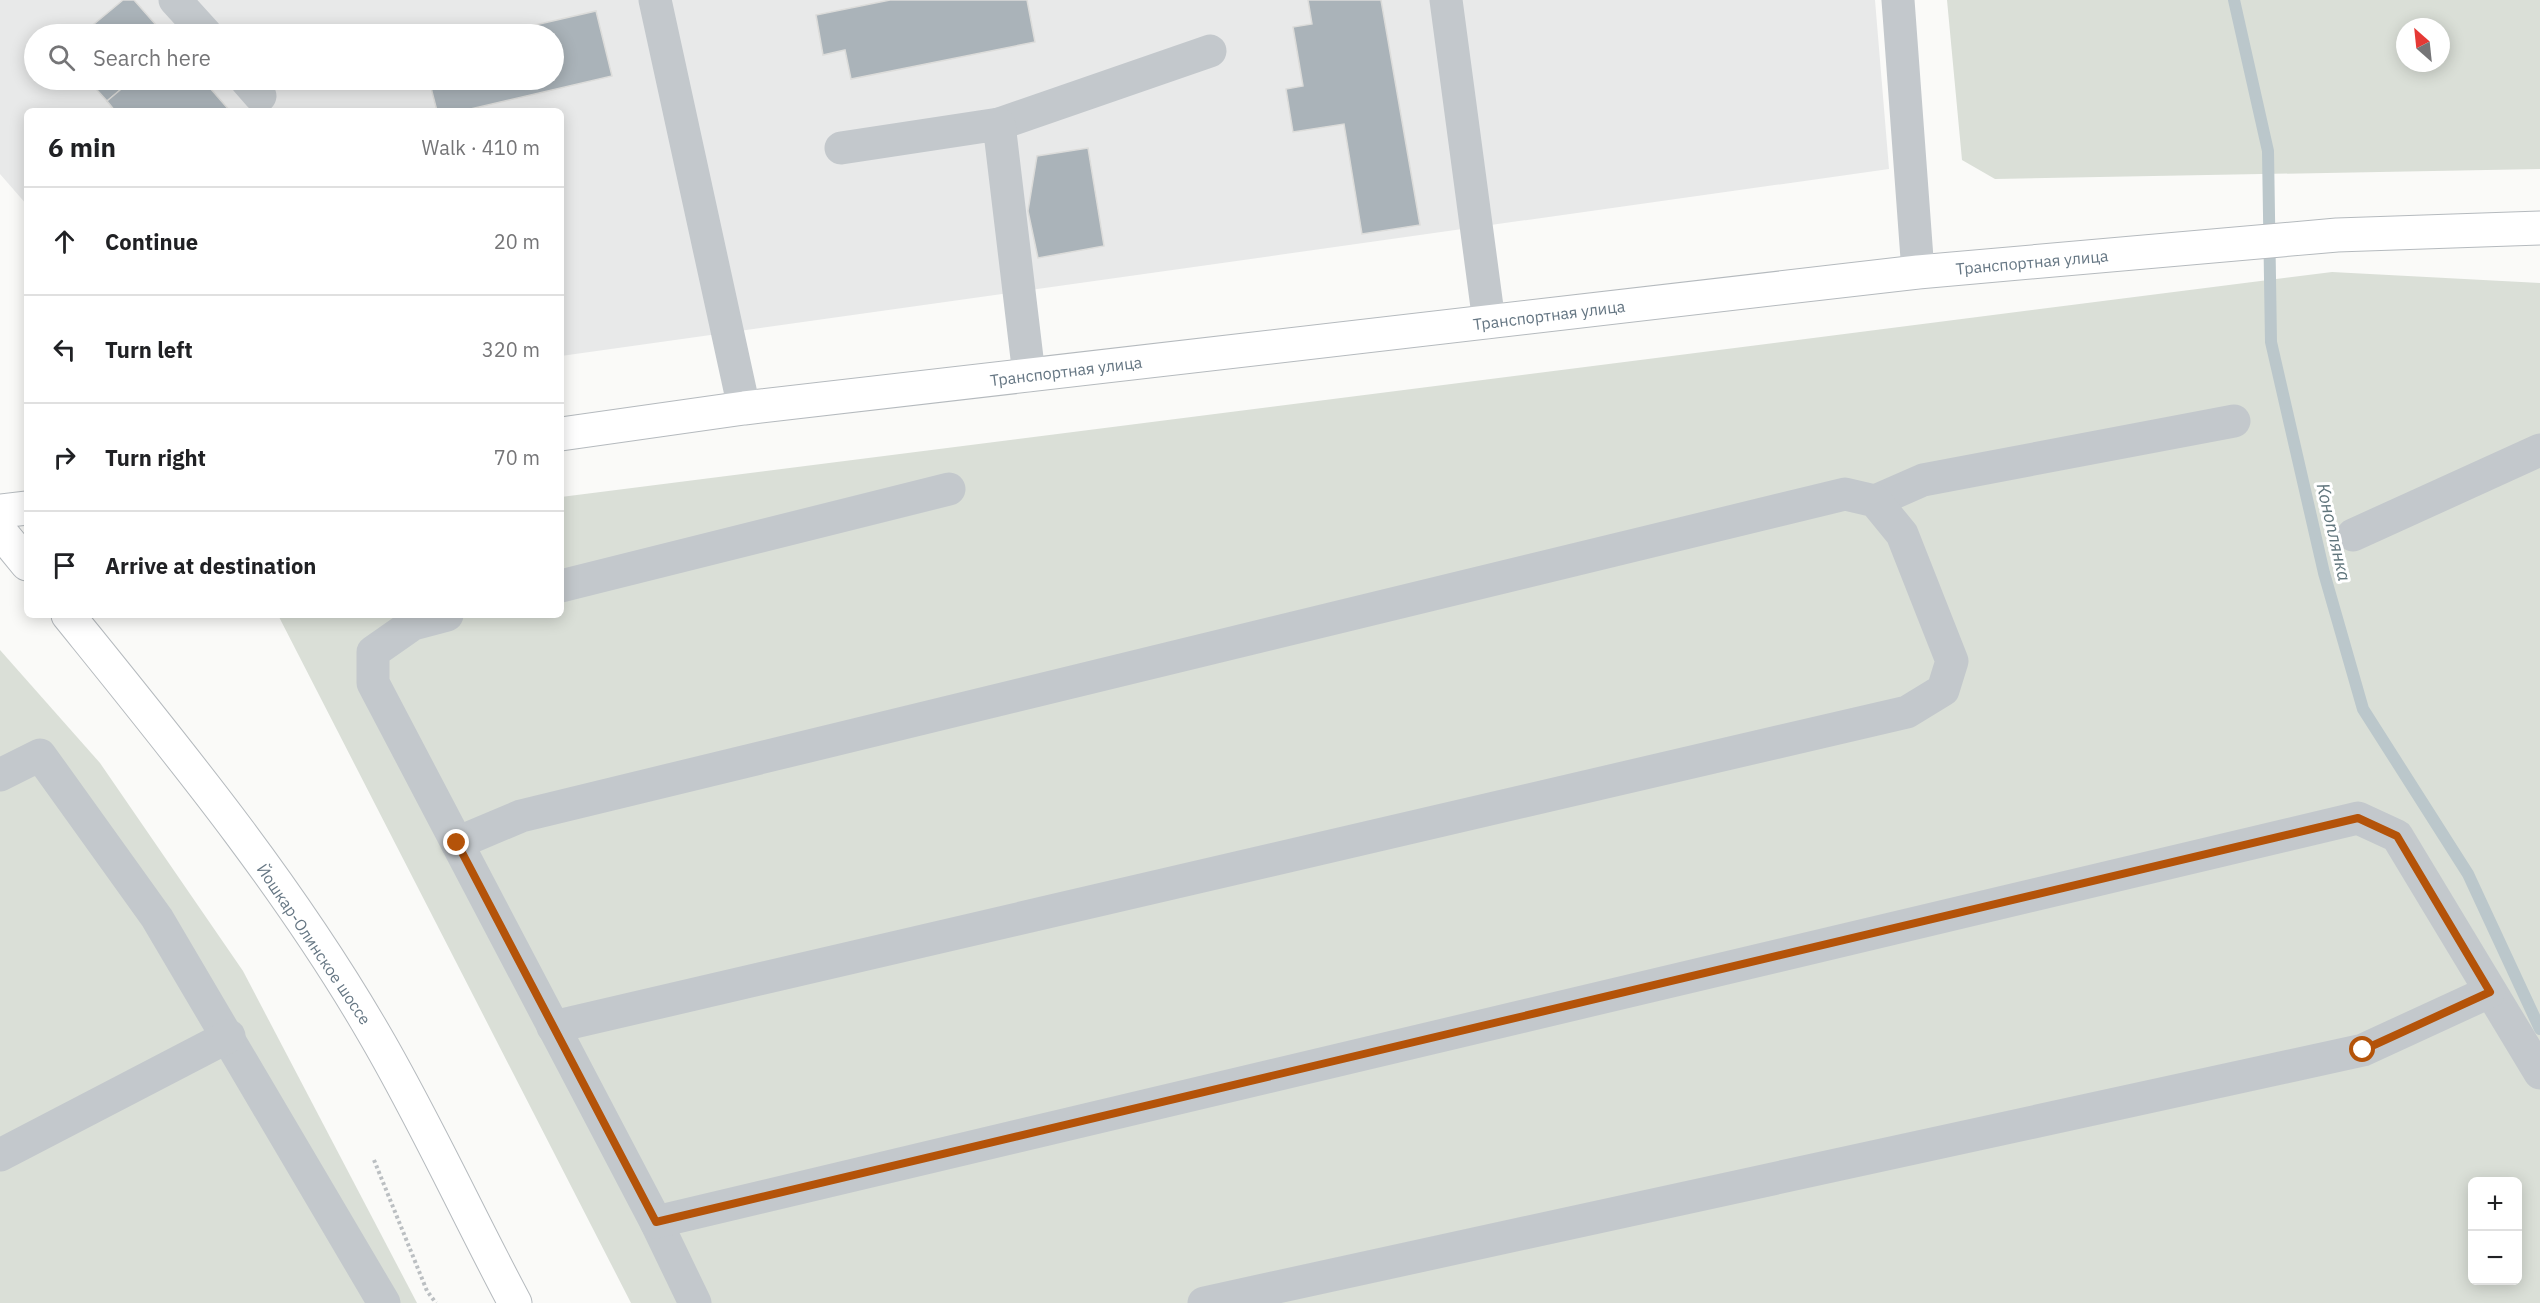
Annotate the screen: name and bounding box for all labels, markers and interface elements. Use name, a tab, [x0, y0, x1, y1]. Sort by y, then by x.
north arrow	[2396, 18, 2450, 72]
search box	[24, 24, 564, 90]
icon: search	[45, 41, 78, 74]
text: Search here	[93, 43, 211, 72]
text: 6 min	[48, 130, 116, 164]
text: Walk · 410 m	[422, 134, 540, 161]
icon: ahead	[48, 225, 81, 258]
text: Continue	[105, 227, 198, 256]
text: 20 m	[494, 228, 540, 255]
street label: Транспортная улица	[1955, 245, 2110, 279]
street label: Транспортная улица	[1472, 296, 1627, 334]
icon: left	[48, 333, 81, 366]
text: Turn left	[105, 335, 193, 364]
text: 320 m	[482, 336, 540, 363]
street label: Транспортная улица	[989, 352, 1144, 390]
icon: right	[48, 441, 81, 474]
text: Turn right	[105, 443, 206, 472]
text: 70 m	[494, 444, 540, 471]
water label: Коноплянка	[2312, 481, 2356, 583]
icon: arrive	[48, 549, 81, 582]
text: Arrive at destination	[105, 551, 316, 580]
route end	[443, 829, 469, 855]
street label: Йошкар-Олинское шоссе	[253, 860, 375, 1028]
route start	[2349, 1036, 2375, 1062]
map controls	[2468, 1177, 2522, 1285]
button: +	[2468, 1177, 2522, 1231]
button: −	[2468, 1231, 2522, 1285]

